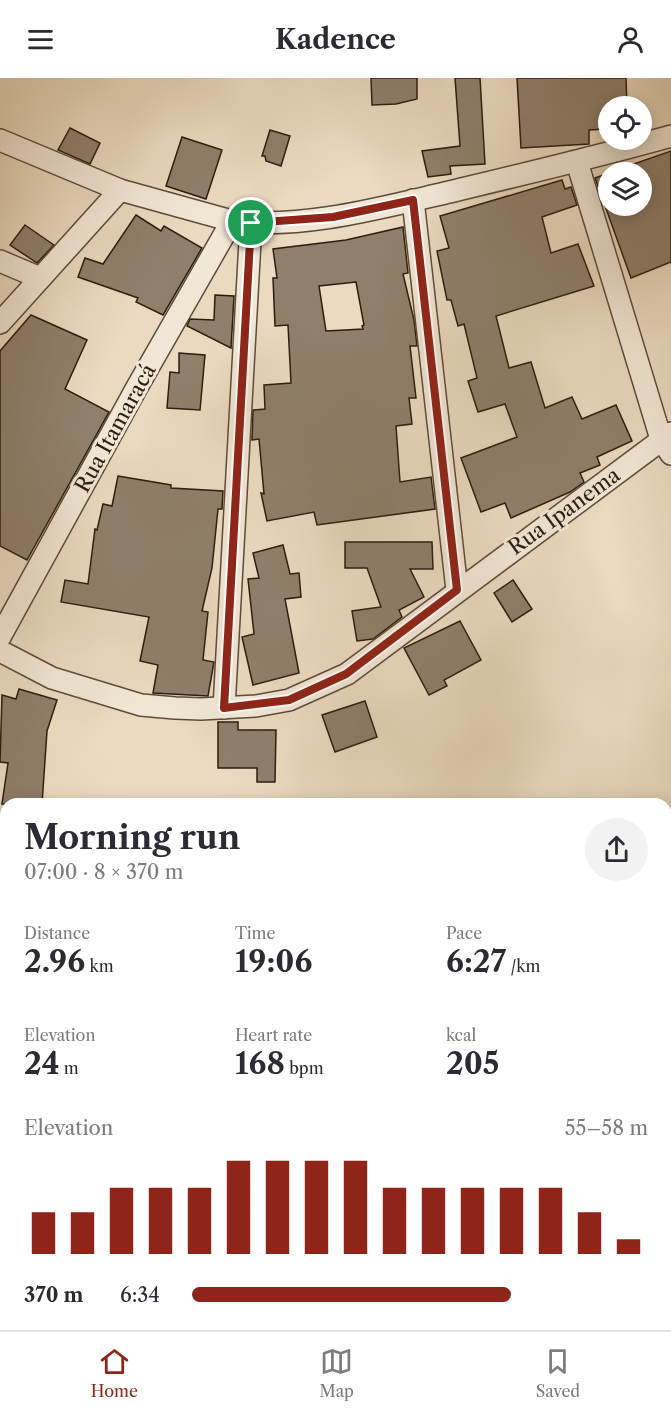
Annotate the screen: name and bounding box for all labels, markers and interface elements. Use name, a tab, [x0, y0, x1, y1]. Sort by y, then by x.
icon: menu	[24, 23, 57, 56]
text: Kadence	[275, 23, 396, 56]
icon: person	[614, 23, 647, 56]
map controls	[598, 96, 652, 216]
button: locate	[598, 96, 652, 150]
button: layers	[598, 162, 652, 216]
pin	[225, 197, 276, 248]
icon: arrive	[234, 206, 267, 239]
street label: Rua Itamaracá	[69, 358, 161, 497]
street label: Rua Ipanema	[503, 462, 625, 560]
text: Morning run	[24, 817, 240, 858]
button: share	[585, 818, 648, 881]
text: 07:00 · 8 × 370 m	[24, 860, 183, 884]
text: Distance	[24, 923, 90, 943]
text: Time	[235, 923, 275, 943]
text: Pace	[446, 923, 482, 943]
text: 2.96	[24, 943, 85, 980]
text: 19:06	[235, 943, 312, 980]
text: 6:27	[446, 943, 506, 980]
text: km	[85, 956, 114, 976]
text: /km	[506, 956, 540, 976]
text: Elevation	[24, 1025, 95, 1045]
text: Heart rate	[235, 1025, 312, 1045]
text: kcal	[446, 1025, 476, 1045]
text: 24	[24, 1045, 60, 1082]
text: 168	[235, 1045, 285, 1082]
text: 205	[446, 1045, 499, 1082]
text: m	[60, 1058, 79, 1078]
text: bpm	[285, 1058, 324, 1078]
text: Elevation	[24, 1116, 113, 1140]
text: 55–58 m	[565, 1116, 648, 1140]
text: 370 m	[24, 1283, 83, 1307]
text: 6:34	[120, 1283, 160, 1307]
tab: Home	[91, 1345, 138, 1401]
tab: Map	[320, 1345, 354, 1401]
tab: Saved	[536, 1345, 580, 1401]

